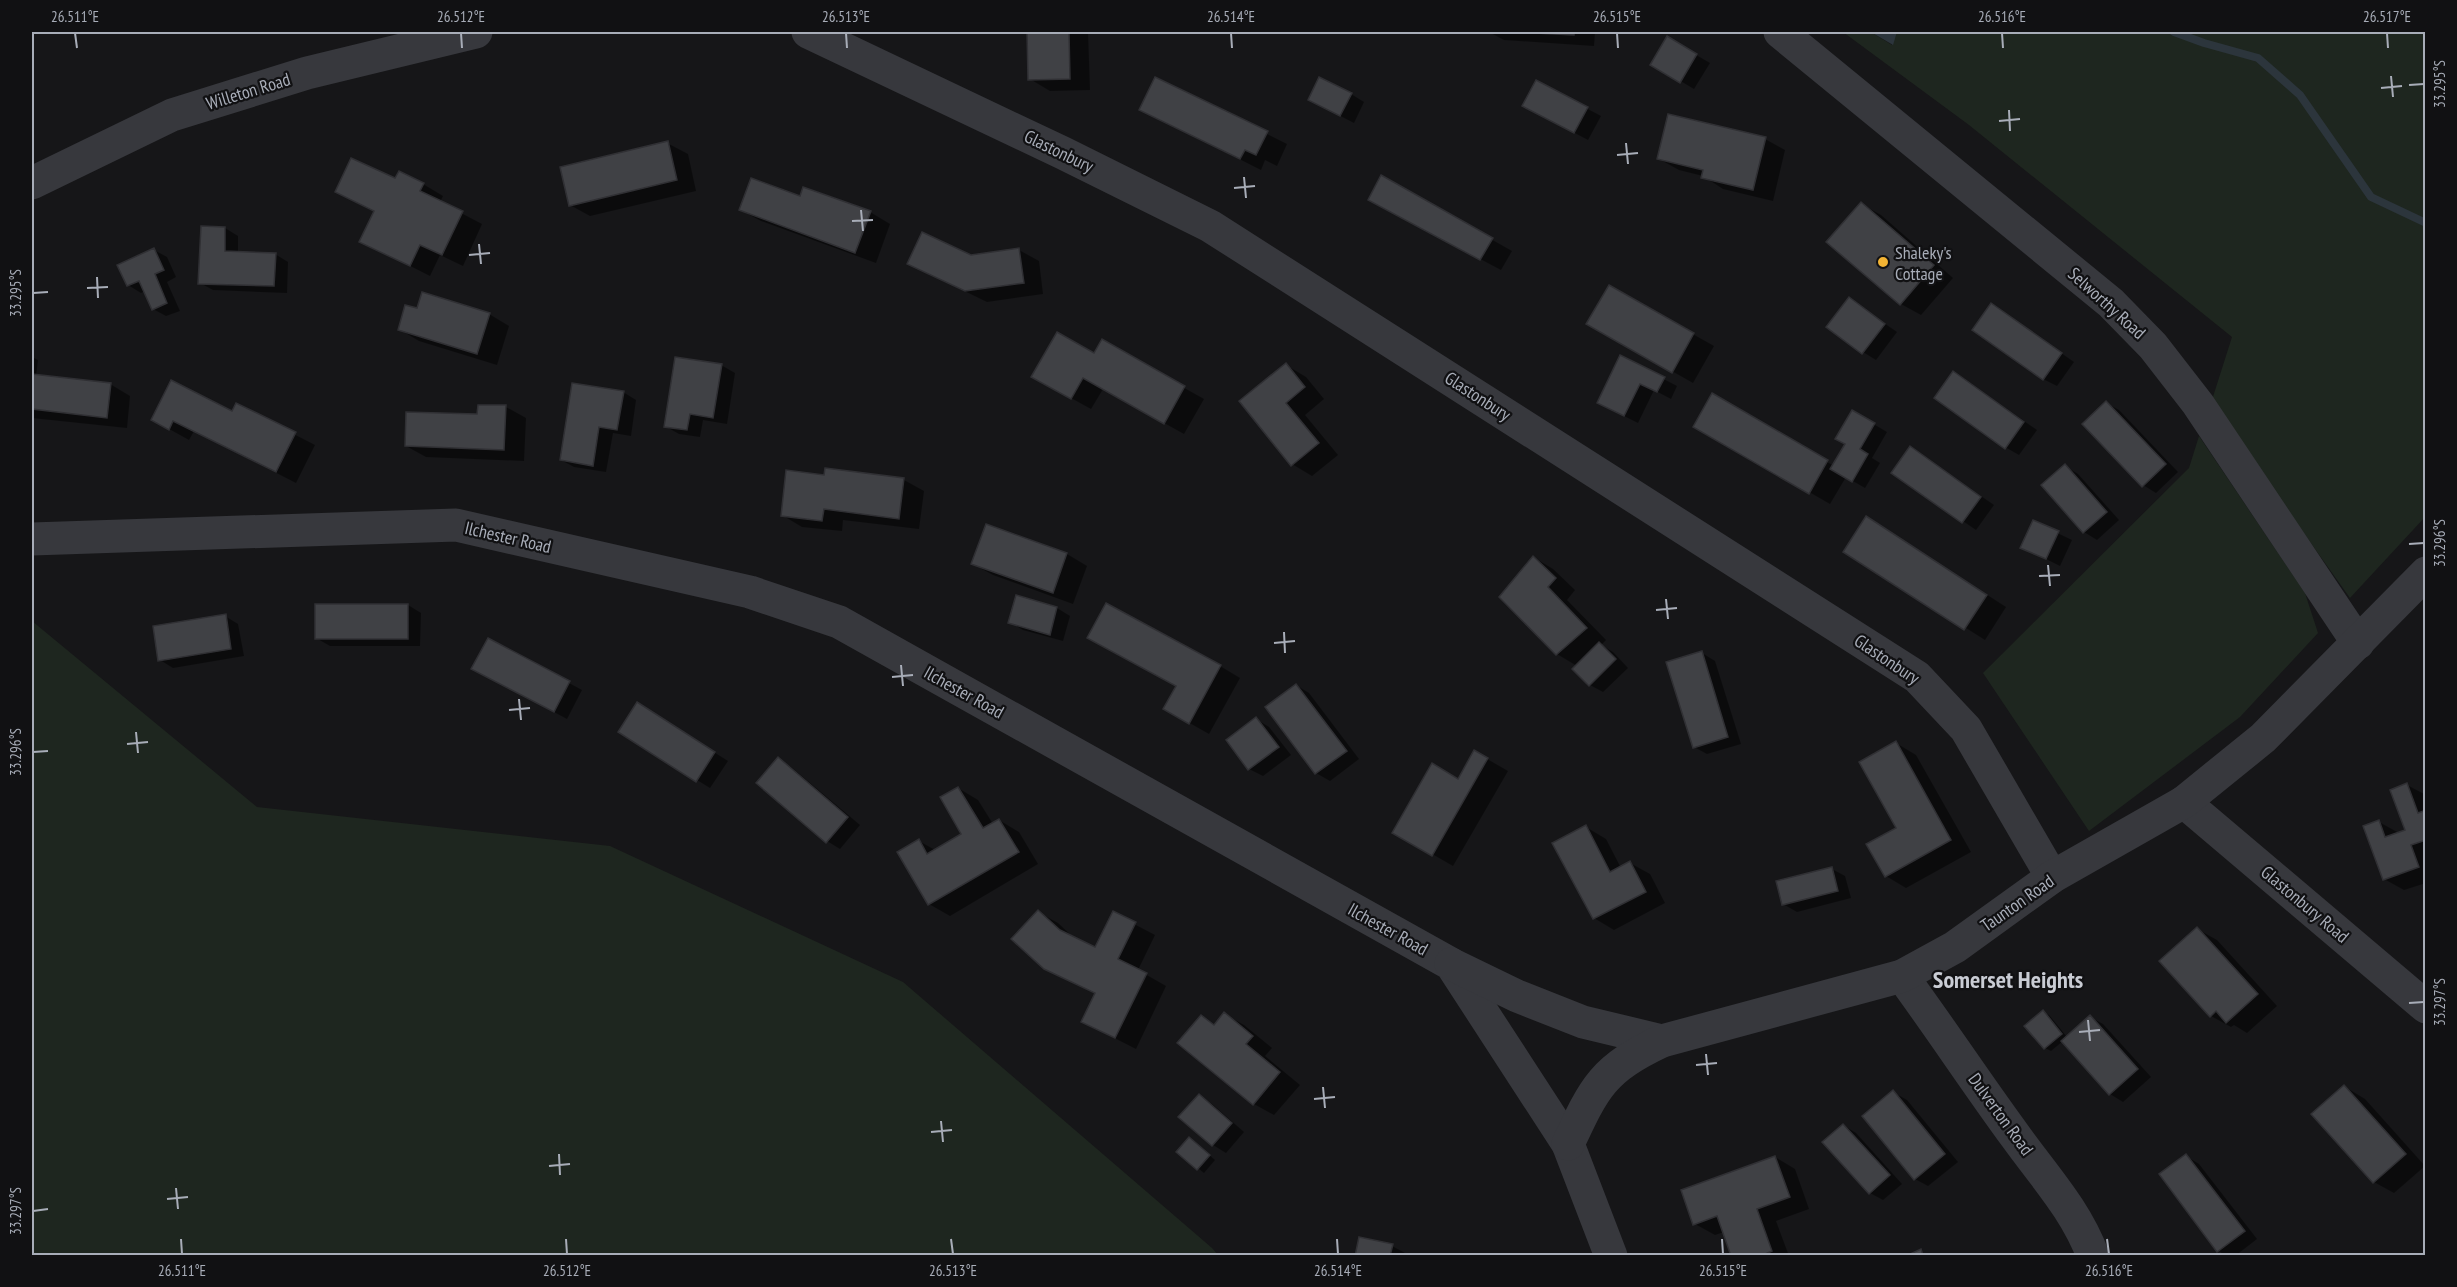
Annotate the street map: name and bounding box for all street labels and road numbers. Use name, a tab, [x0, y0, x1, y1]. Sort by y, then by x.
street label: Willeton Road	[203, 67, 293, 115]
street label: Glastonbury	[1021, 124, 1098, 178]
street label: Selworthy Road	[2063, 262, 2151, 344]
street label: Glastonbury	[1441, 366, 1516, 426]
street label: Ilchester Road	[463, 516, 553, 558]
street label: Glastonbury	[1850, 629, 1924, 689]
street label: Ilchester Road	[920, 661, 1008, 723]
street label: Glastonbury Road	[2256, 860, 2354, 948]
street label: Taunton Road	[1976, 869, 2058, 937]
street label: Ilchester Road	[1344, 898, 1432, 960]
street label: Dulverton Road	[1963, 1068, 2039, 1160]

